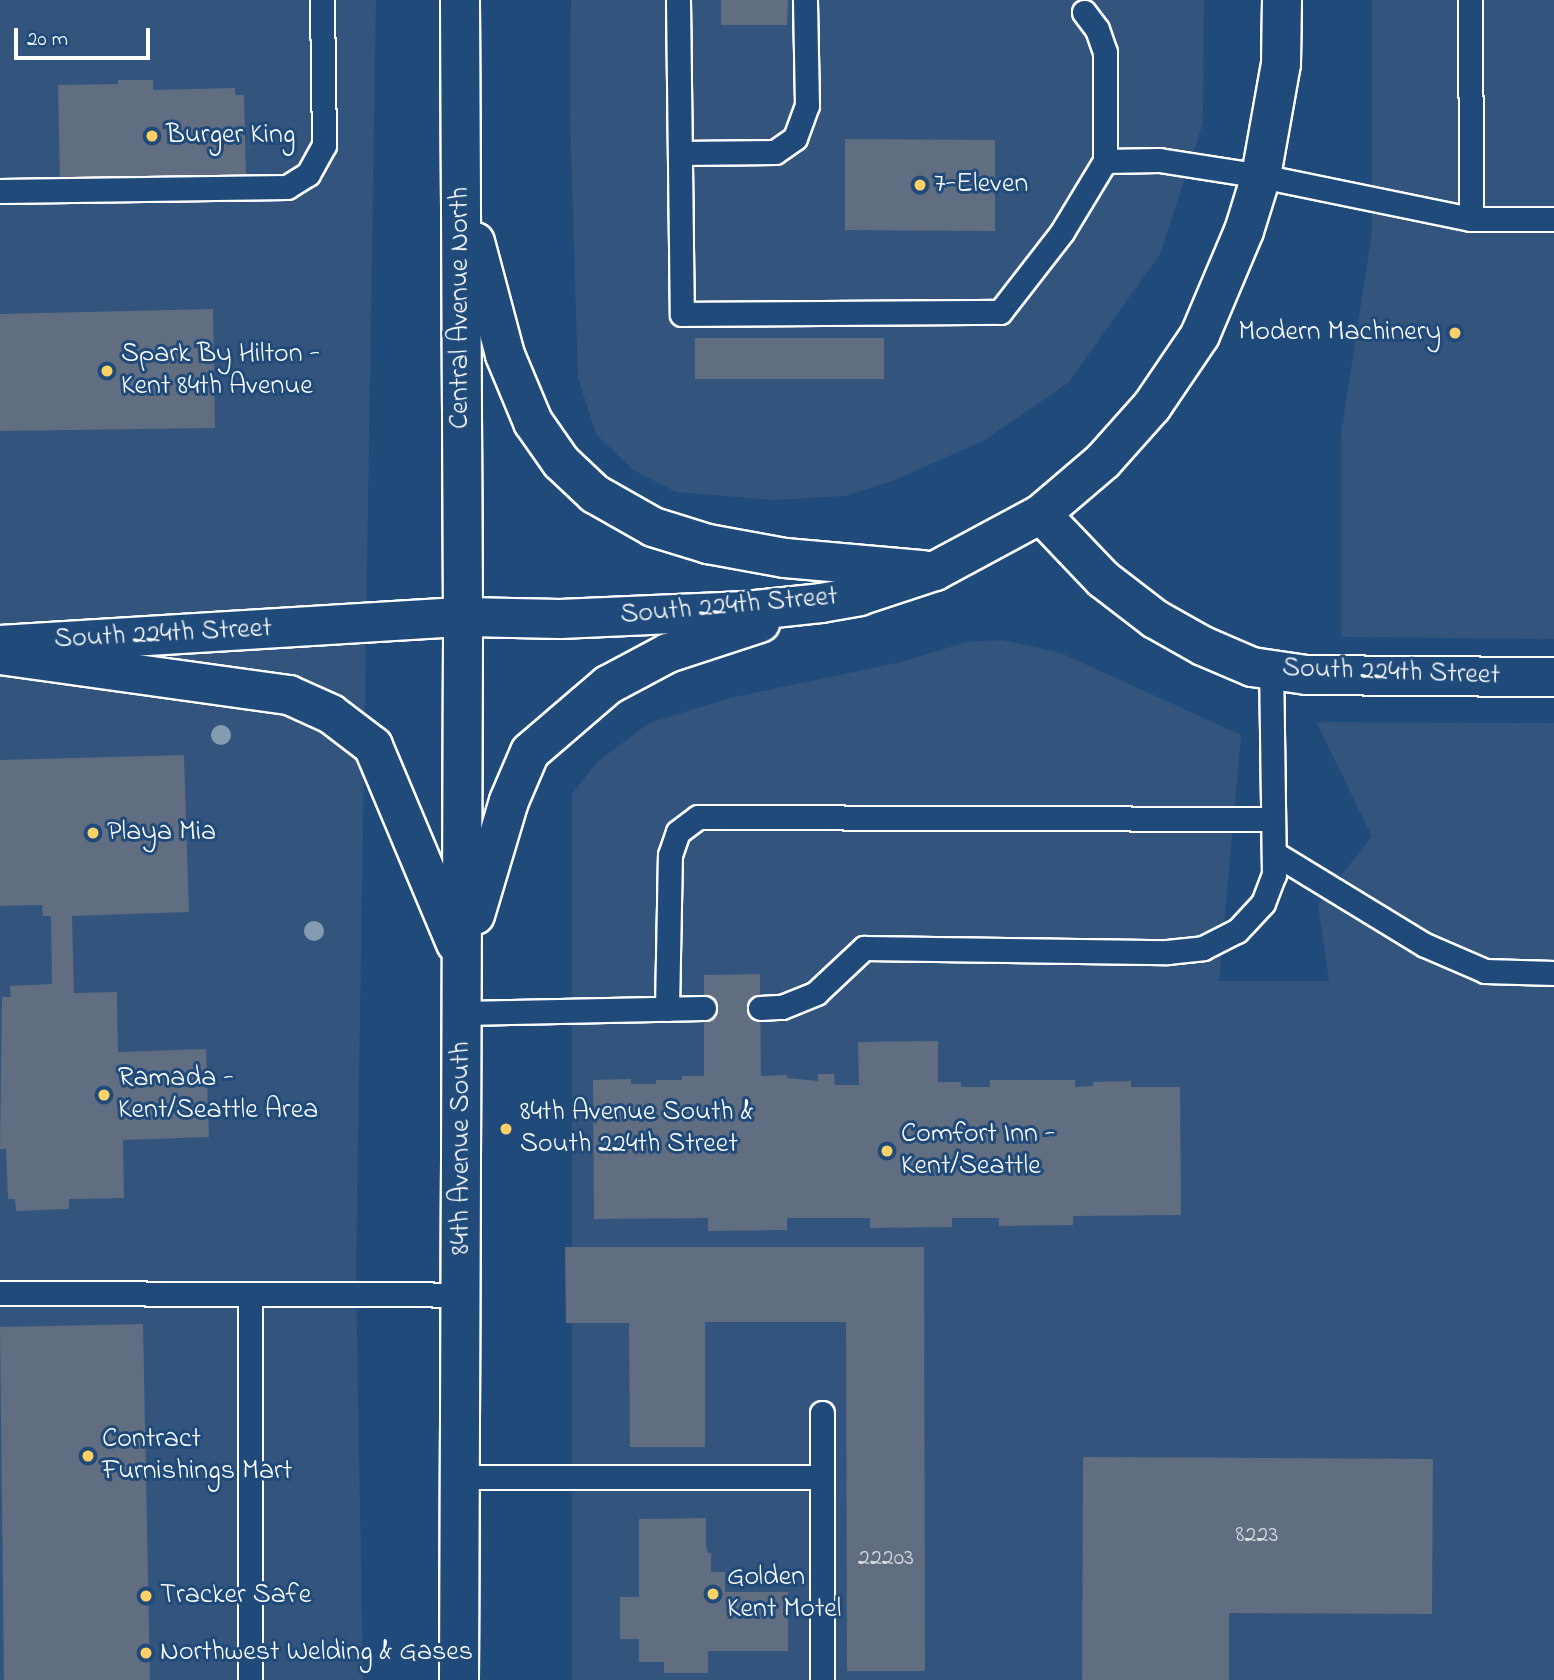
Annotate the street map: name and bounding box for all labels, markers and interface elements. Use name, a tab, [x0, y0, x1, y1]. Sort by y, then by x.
scale bar	[18, 14, 154, 58]
text: 20 m	[27, 25, 68, 55]
place label: Burger King	[166, 119, 295, 153]
marker: Burger King	[144, 128, 160, 144]
place label: 7-Eleven	[934, 168, 1028, 202]
marker: 7-Eleven	[912, 177, 928, 193]
street label: Central Avenue North	[444, 187, 478, 429]
place label: Modern Machinery	[1238, 316, 1441, 350]
marker: Modern Machinery	[1447, 325, 1463, 341]
place label: Spark By Hilton - Kent 84th Avenue	[121, 338, 320, 404]
marker: Spark By Hilton - Kent 84th Avenue	[99, 363, 115, 379]
street label: South 224th Street	[619, 581, 839, 633]
street label: South 224th Street	[53, 613, 273, 657]
street label: South 224th Street	[1282, 652, 1500, 694]
place label: Playa Mia	[107, 816, 216, 850]
marker: Playa Mia	[85, 825, 101, 841]
street label: 84th Avenue South	[445, 1041, 479, 1255]
place label: Ramada - Kent/Seattle Area	[118, 1062, 318, 1128]
marker: Ramada - Kent/Seattle Area	[96, 1087, 112, 1103]
place label: 84th Avenue South & South 224th Street	[520, 1096, 753, 1162]
place label: Comfort Inn - Kent/Seattle	[901, 1118, 1055, 1184]
marker: 84th Avenue South & South 224th Street	[498, 1121, 514, 1137]
marker: Comfort Inn - Kent/Seattle	[879, 1143, 895, 1159]
place label: Contract Furnishings Mart	[102, 1423, 292, 1489]
marker: Contract Furnishings Mart	[80, 1448, 96, 1464]
house number: 8223	[1236, 1522, 1278, 1550]
house number: 22203	[858, 1545, 914, 1573]
place label: Golden Kent Motel	[727, 1561, 842, 1627]
place label: Tracker Safe	[160, 1579, 311, 1613]
marker: Golden Kent Motel	[705, 1586, 721, 1602]
marker: Tracker Safe	[138, 1588, 154, 1604]
place label: Northwest Welding & Gases	[160, 1636, 473, 1670]
marker: Northwest Welding & Gases	[138, 1645, 154, 1661]

